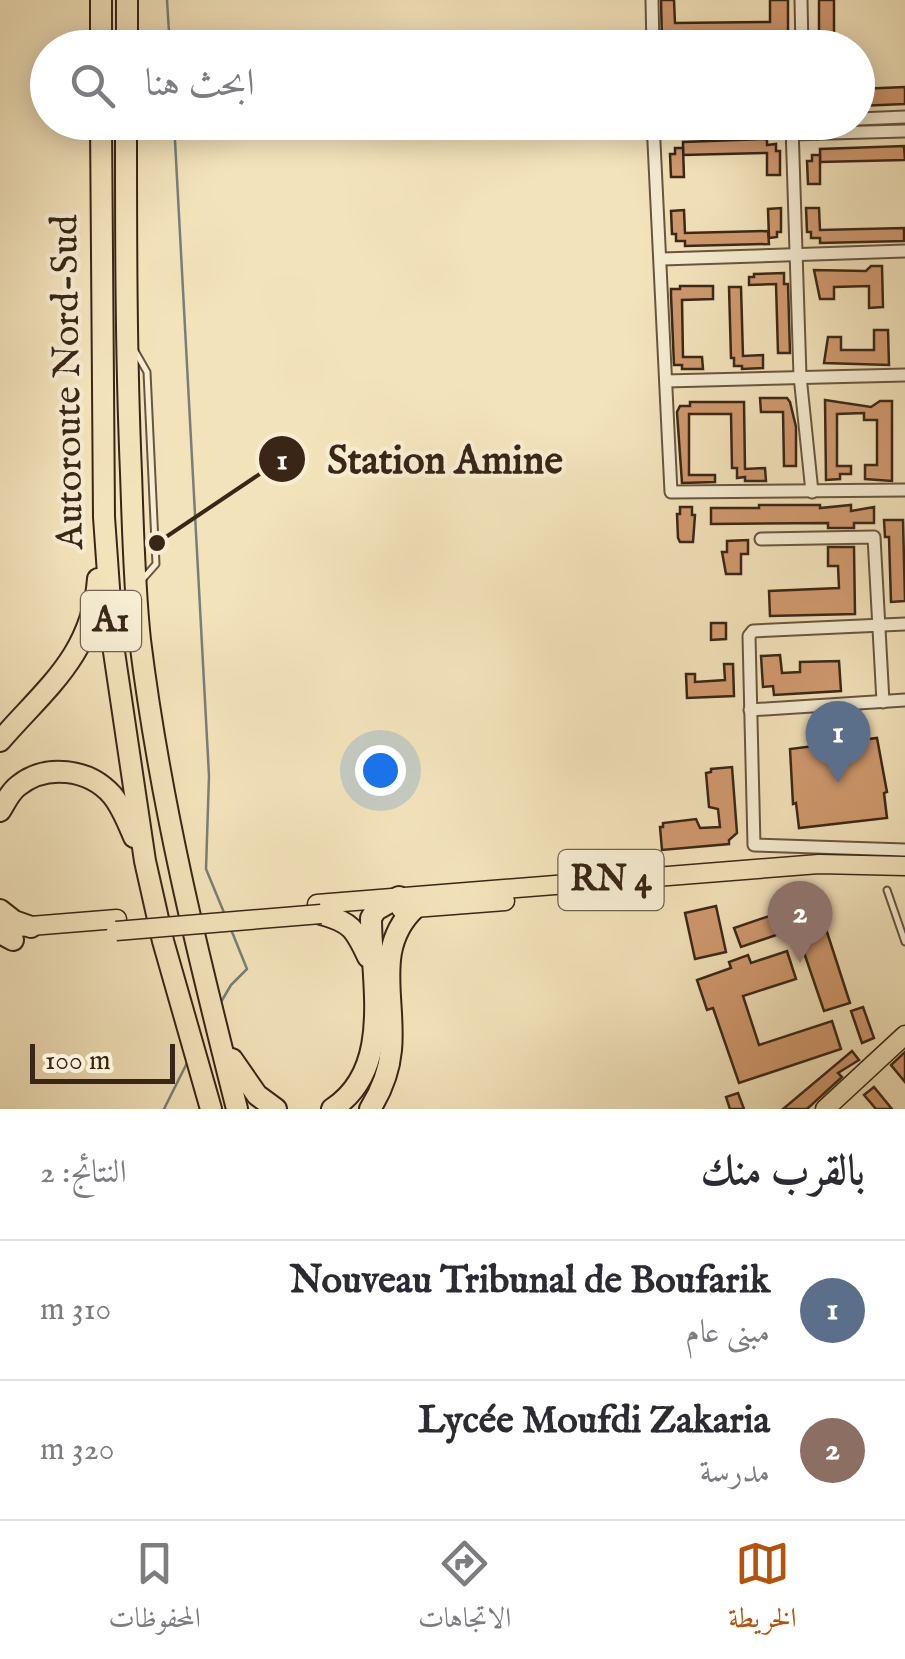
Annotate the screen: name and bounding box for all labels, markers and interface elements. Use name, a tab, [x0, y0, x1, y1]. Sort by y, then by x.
search box	[30, 30, 875, 140]
icon: search	[65, 58, 120, 113]
text: ابحث هنا	[145, 61, 255, 109]
street label: Autoroute Nord-Sud	[42, 213, 96, 551]
callout: Station Amine	[257, 424, 582, 494]
text: Station Amine	[327, 437, 563, 488]
text: 1	[276, 442, 288, 480]
road number: A1	[81, 591, 141, 651]
pin: 1	[806, 700, 870, 783]
your location	[355, 745, 406, 796]
road number: RN 4	[558, 850, 664, 910]
pin: 2	[768, 880, 832, 963]
scale bar	[30, 1039, 175, 1084]
text: 100 m	[45, 1044, 111, 1079]
text: بالقرب منك	[701, 1146, 865, 1199]
text: النتائج: 2	[40, 1153, 127, 1194]
text: Nouveau Tribunal de Boufarik	[290, 1258, 770, 1306]
text: 310 m	[40, 1290, 111, 1331]
text: 1	[827, 1290, 838, 1331]
text: مبنى عام	[685, 1313, 770, 1354]
text: Lycée Moufdi Zakaria	[418, 1398, 770, 1446]
text: 320 m	[40, 1430, 114, 1471]
text: 2	[825, 1430, 840, 1471]
text: مدرسة	[699, 1453, 770, 1494]
tab: المحفوظات	[109, 1536, 201, 1645]
tab: الاتجاهات	[418, 1536, 511, 1645]
tab: الخريطة	[728, 1536, 796, 1645]

